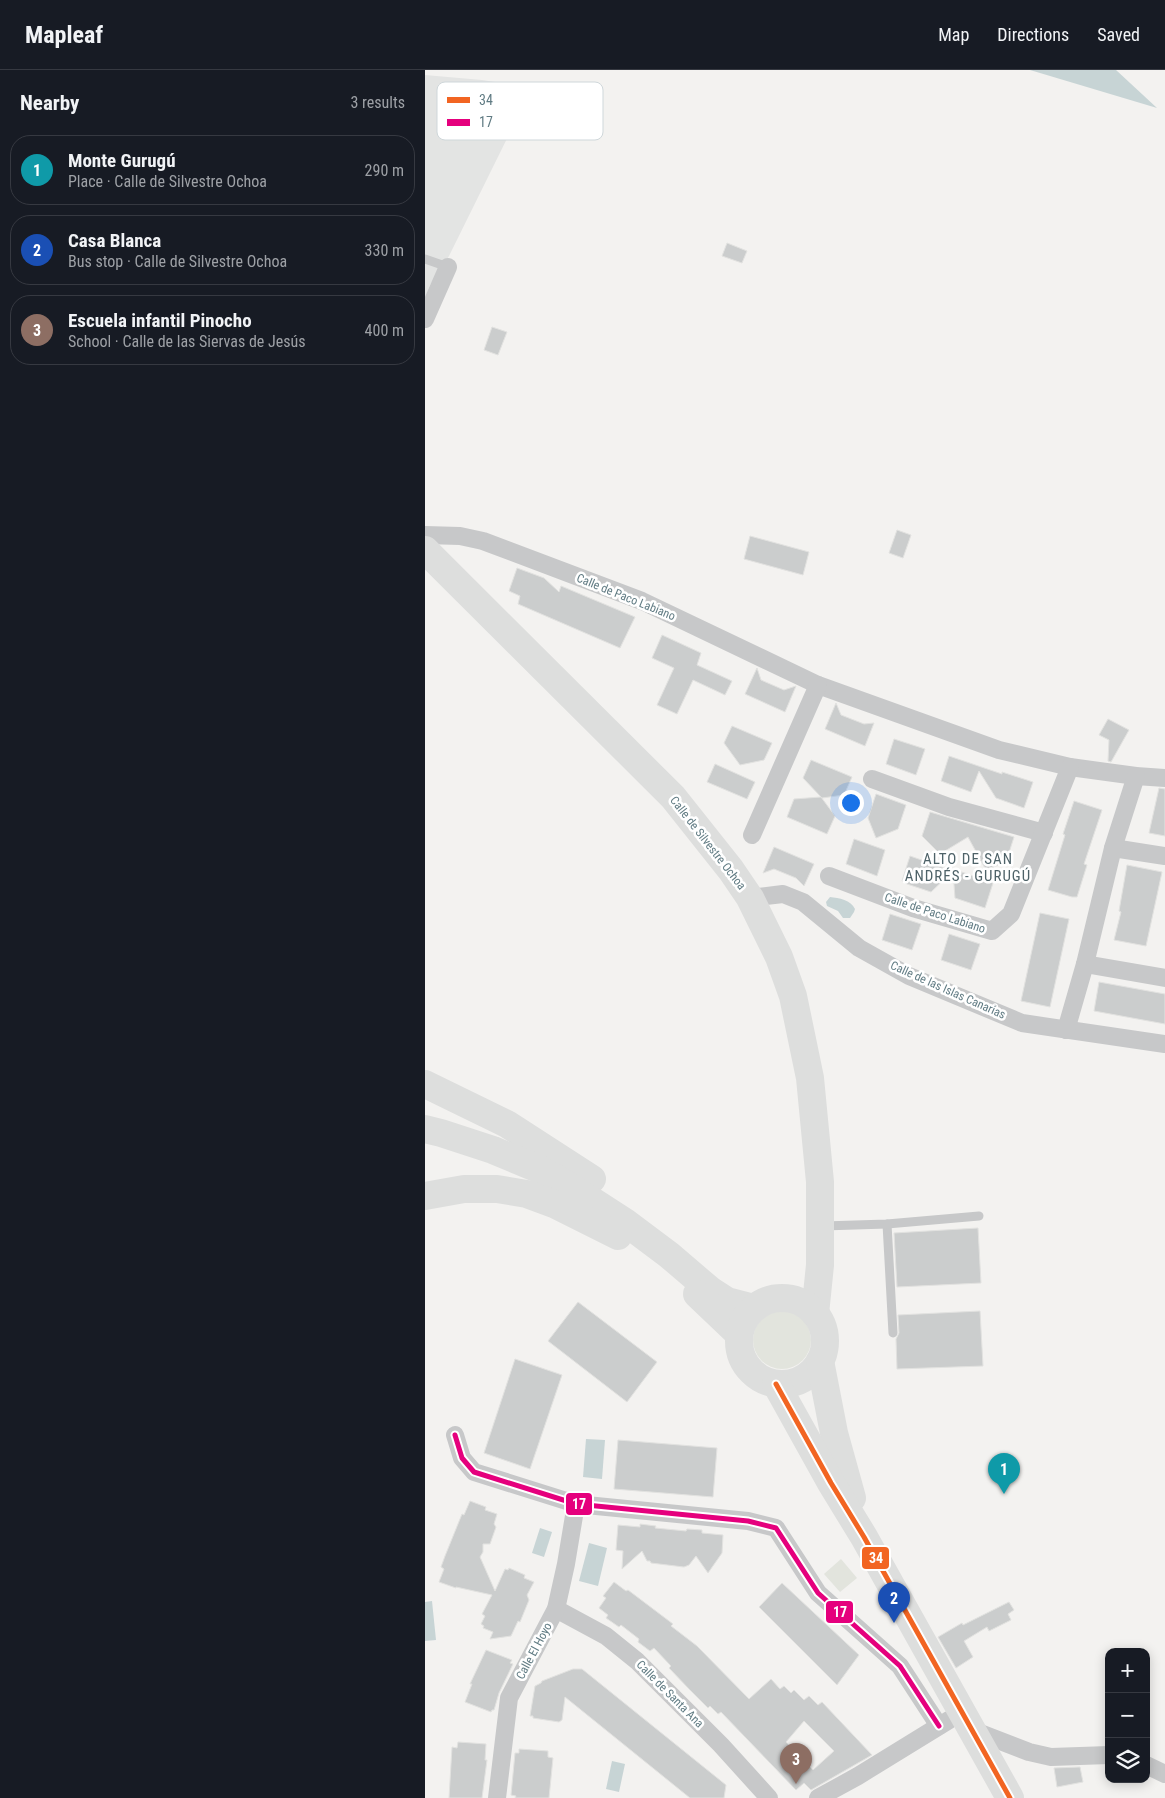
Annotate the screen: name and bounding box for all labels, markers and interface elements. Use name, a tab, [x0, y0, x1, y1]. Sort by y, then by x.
text: Mapleaf	[25, 21, 103, 49]
text: Map	[938, 24, 969, 45]
text: Directions	[997, 24, 1069, 45]
text: Saved	[1097, 24, 1140, 45]
legend	[437, 82, 603, 140]
text: Nearby	[20, 91, 79, 115]
text: 34	[479, 92, 493, 108]
text: 3 results	[350, 93, 405, 112]
text: 17	[479, 114, 493, 130]
text: Monte Gurugú	[68, 149, 176, 172]
text: 1	[33, 161, 41, 180]
text: 290 m	[365, 161, 404, 180]
text: Place · Calle de Silvestre Ochoa	[68, 172, 267, 191]
text: Casa Blanca	[68, 229, 161, 252]
text: 2	[33, 241, 41, 260]
text: 330 m	[365, 241, 404, 260]
text: Bus stop · Calle de Silvestre Ochoa	[68, 252, 287, 271]
text: Escuela infantil Pinocho	[68, 309, 252, 332]
text: 3	[33, 321, 41, 340]
text: 400 m	[365, 321, 404, 340]
text: School · Calle de las Siervas de Jesús	[68, 332, 306, 351]
street label: Calle de Paco Labiano	[575, 571, 677, 623]
your location	[838, 790, 864, 816]
street label: Calle de Silvestre Ochoa	[667, 794, 749, 893]
district label: ALTO DE SAN ANDRÉS - GURUGÚ	[905, 850, 1031, 885]
street label: Calle de Paco Labiano	[883, 890, 987, 936]
street label: Calle de las Islas Canarias	[888, 958, 1008, 1022]
pin: 1	[988, 1453, 1020, 1494]
line badge: 17	[565, 1492, 593, 1516]
text: 17	[572, 1496, 586, 1512]
line badge: 34	[861, 1546, 890, 1570]
text: 34	[869, 1550, 883, 1566]
pin: 2	[878, 1582, 910, 1623]
line badge: 17	[825, 1600, 854, 1624]
text: 17	[833, 1604, 847, 1620]
street label: Calle El Hoyo	[513, 1620, 555, 1682]
map controls	[1105, 1648, 1150, 1783]
button: +	[1105, 1648, 1150, 1693]
street label: Calle de Santa Ana	[634, 1658, 707, 1731]
button: −	[1105, 1693, 1150, 1738]
button: layers	[1105, 1738, 1150, 1783]
pin: 3	[780, 1743, 812, 1784]

